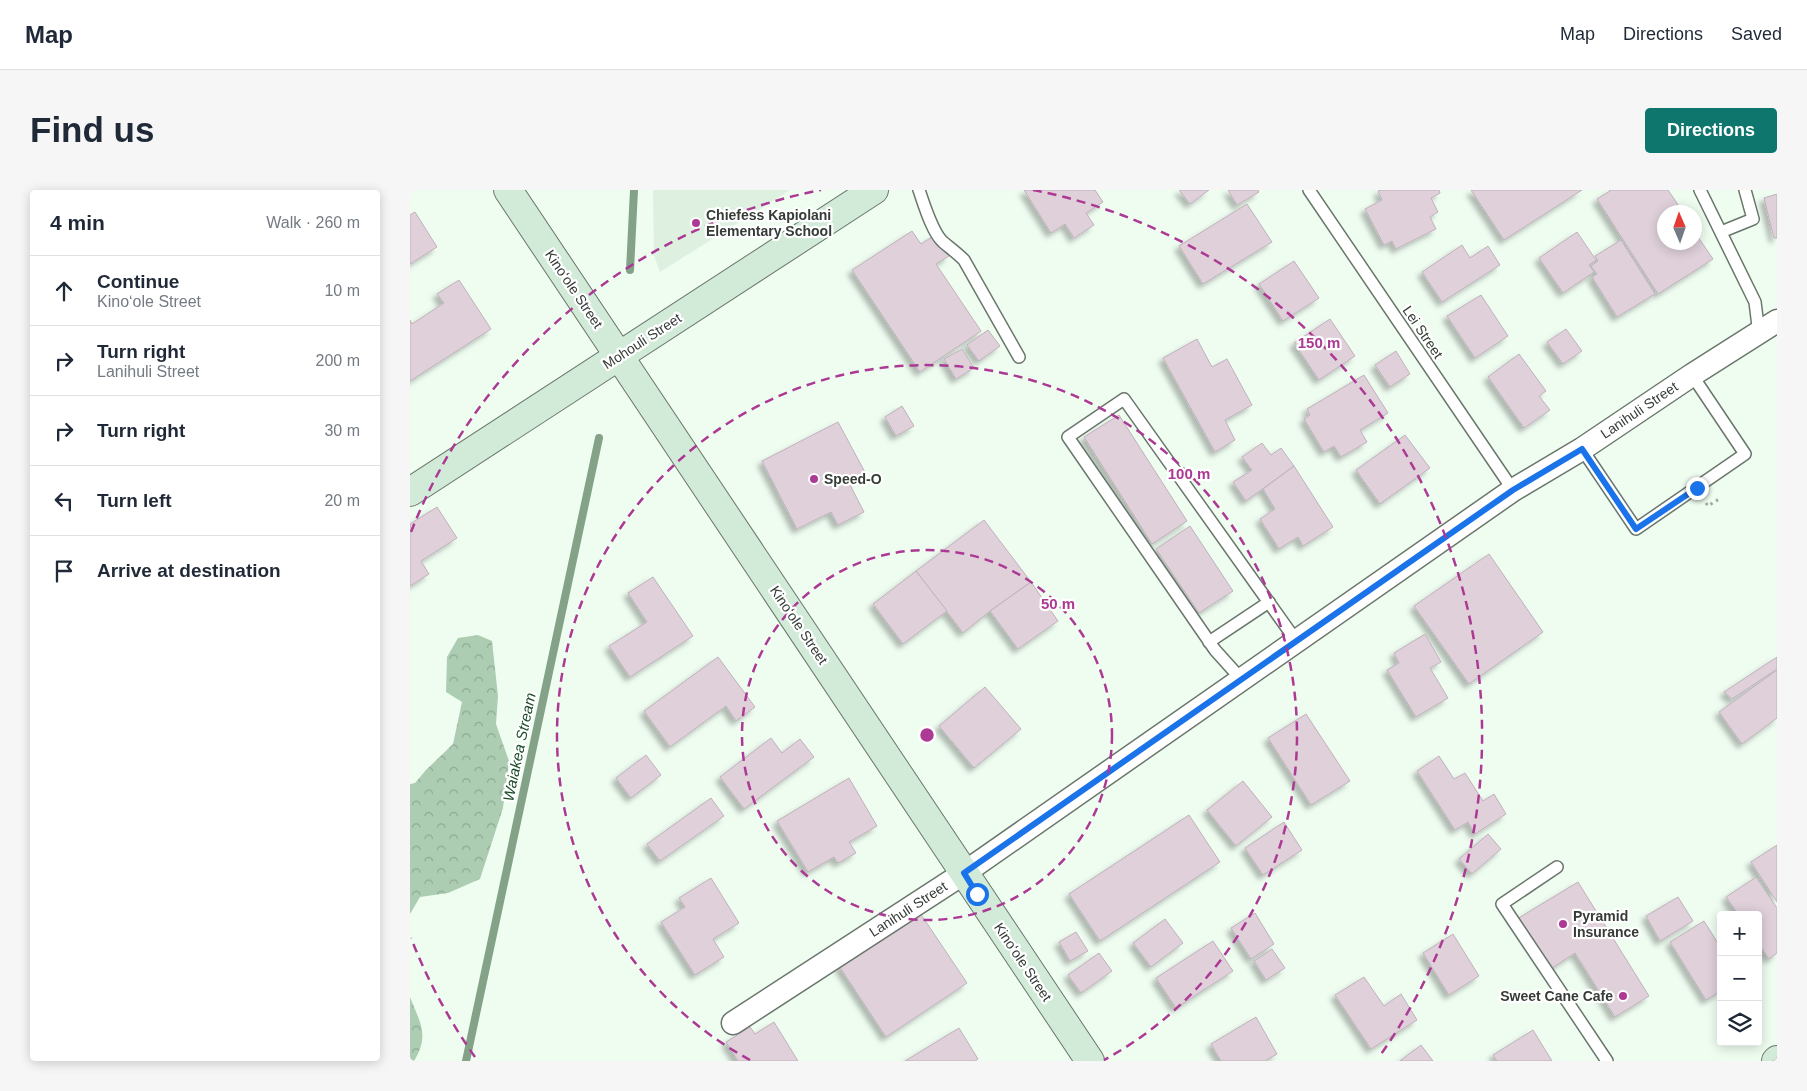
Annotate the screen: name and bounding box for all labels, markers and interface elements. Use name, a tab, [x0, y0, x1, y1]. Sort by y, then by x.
text: Map	[25, 21, 73, 48]
text: Map	[1560, 24, 1595, 44]
text: Directions	[1623, 24, 1703, 44]
text: Saved	[1731, 24, 1782, 44]
button: Directions	[1645, 108, 1777, 153]
text: Find us	[30, 110, 154, 149]
north arrow	[1657, 205, 1702, 250]
place label: Chiefess Kapiolani Elementary School	[706, 207, 832, 239]
text: 4 min	[50, 211, 105, 234]
text: Walk · 260 m	[266, 214, 360, 231]
marker: Chiefess Kapiolani Elementary School	[690, 217, 702, 229]
street label: Kinoʻole Street	[542, 247, 606, 331]
text: Continue	[97, 271, 179, 292]
icon: ahead	[50, 277, 78, 305]
text: 10 m	[324, 282, 360, 299]
text: Kinoʻole Street	[97, 293, 201, 310]
street label: Lei Street	[1400, 303, 1446, 361]
street label: Mohouli Street	[600, 310, 684, 372]
text: 150 m	[1298, 334, 1340, 351]
text: Turn right	[97, 341, 185, 362]
icon: right	[50, 347, 78, 375]
text: 200 m	[316, 352, 360, 369]
text: Lanihuli Street	[97, 363, 199, 380]
street label: Lanihuli Street	[1597, 378, 1681, 442]
icon: right	[50, 417, 78, 445]
text: Turn right	[97, 420, 185, 441]
text: 30 m	[324, 422, 360, 439]
text: 100 m	[1168, 465, 1210, 482]
place label: Speed-O	[824, 471, 882, 487]
marker: Speed-O	[808, 473, 820, 485]
route end	[1686, 477, 1709, 500]
icon: left	[50, 487, 78, 515]
text: Turn left	[97, 490, 172, 511]
text: 20 m	[324, 492, 360, 509]
icon: arrive	[50, 557, 78, 585]
text: Arrive at destination	[97, 560, 281, 581]
street label: Kinoʻole Street	[767, 583, 831, 667]
text: 50 m	[1041, 595, 1075, 612]
water label: Waiakea Stream	[499, 691, 539, 803]
centre of rings	[918, 726, 936, 744]
street label: Lanihuli Street	[866, 878, 950, 940]
route start	[966, 883, 989, 906]
place label: Pyramid Insurance	[1573, 908, 1639, 940]
map controls	[1717, 911, 1762, 1046]
button: +	[1717, 911, 1762, 956]
marker: Pyramid Insurance	[1557, 918, 1569, 930]
street label: Kinoʻole Street	[991, 920, 1055, 1004]
button: −	[1717, 956, 1762, 1001]
place label: Sweet Cane Cafe	[1500, 988, 1613, 1004]
marker: Sweet Cane Cafe	[1617, 990, 1629, 1002]
button: layers	[1717, 1001, 1762, 1046]

